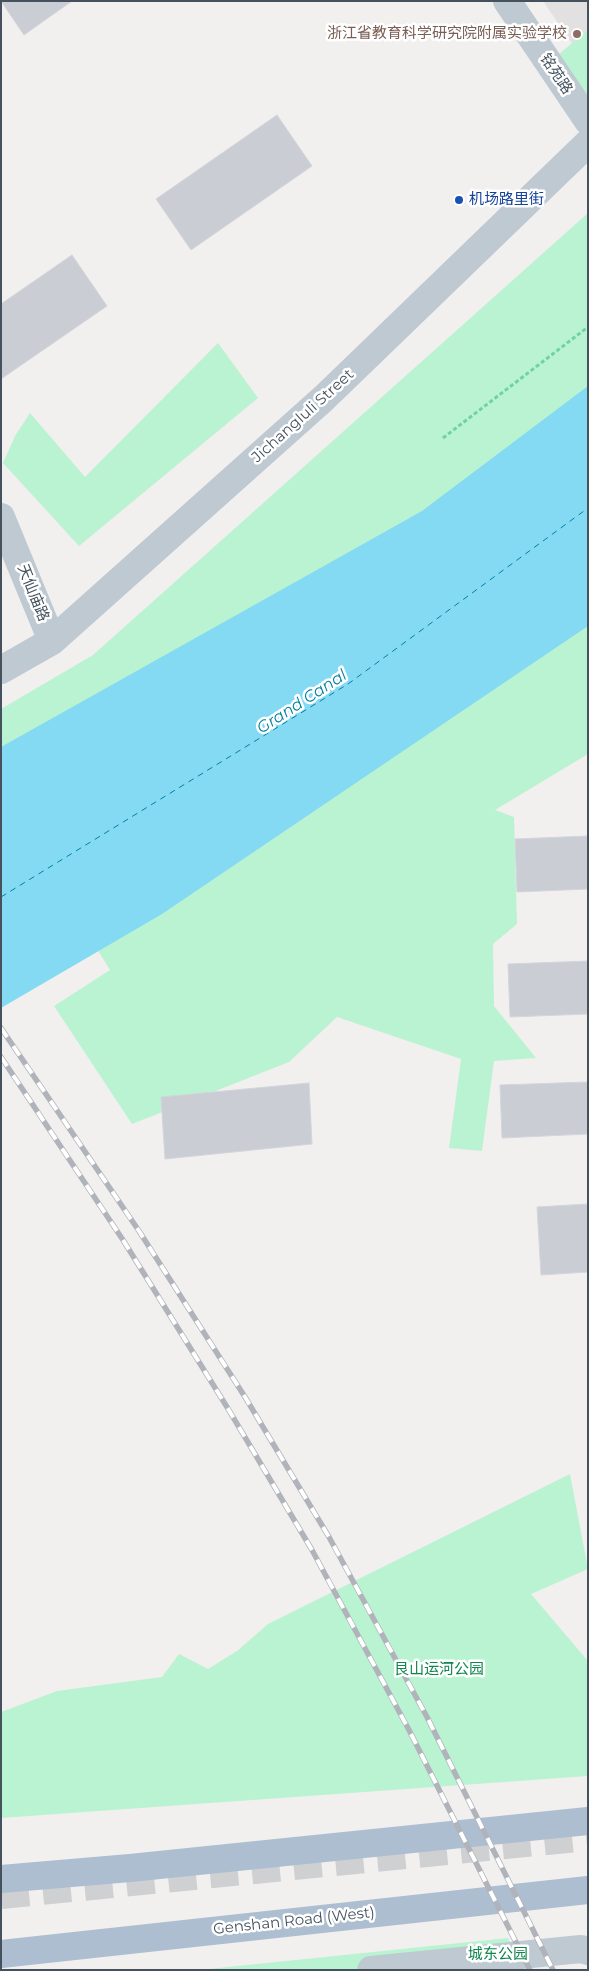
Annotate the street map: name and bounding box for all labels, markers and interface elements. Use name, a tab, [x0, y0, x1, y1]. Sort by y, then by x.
place label: 浙江省教育科学研究院附属实验学校	[327, 25, 567, 43]
marker: 浙江省教育科学研究院附属实验学校	[571, 28, 583, 40]
street label: 铭苑路	[536, 50, 576, 98]
place label: 机场路里街	[469, 191, 544, 209]
marker: 机场路里街	[453, 194, 465, 206]
street label: Jichangluli Street	[248, 366, 358, 466]
street label: 天仙庙路	[13, 562, 53, 624]
water label: Grand Canal	[253, 666, 351, 738]
park label: 艮山运河公园	[394, 1661, 484, 1679]
street label: Genshan Road (West)	[212, 1904, 376, 1938]
park label: 城东公园	[468, 1946, 528, 1964]

